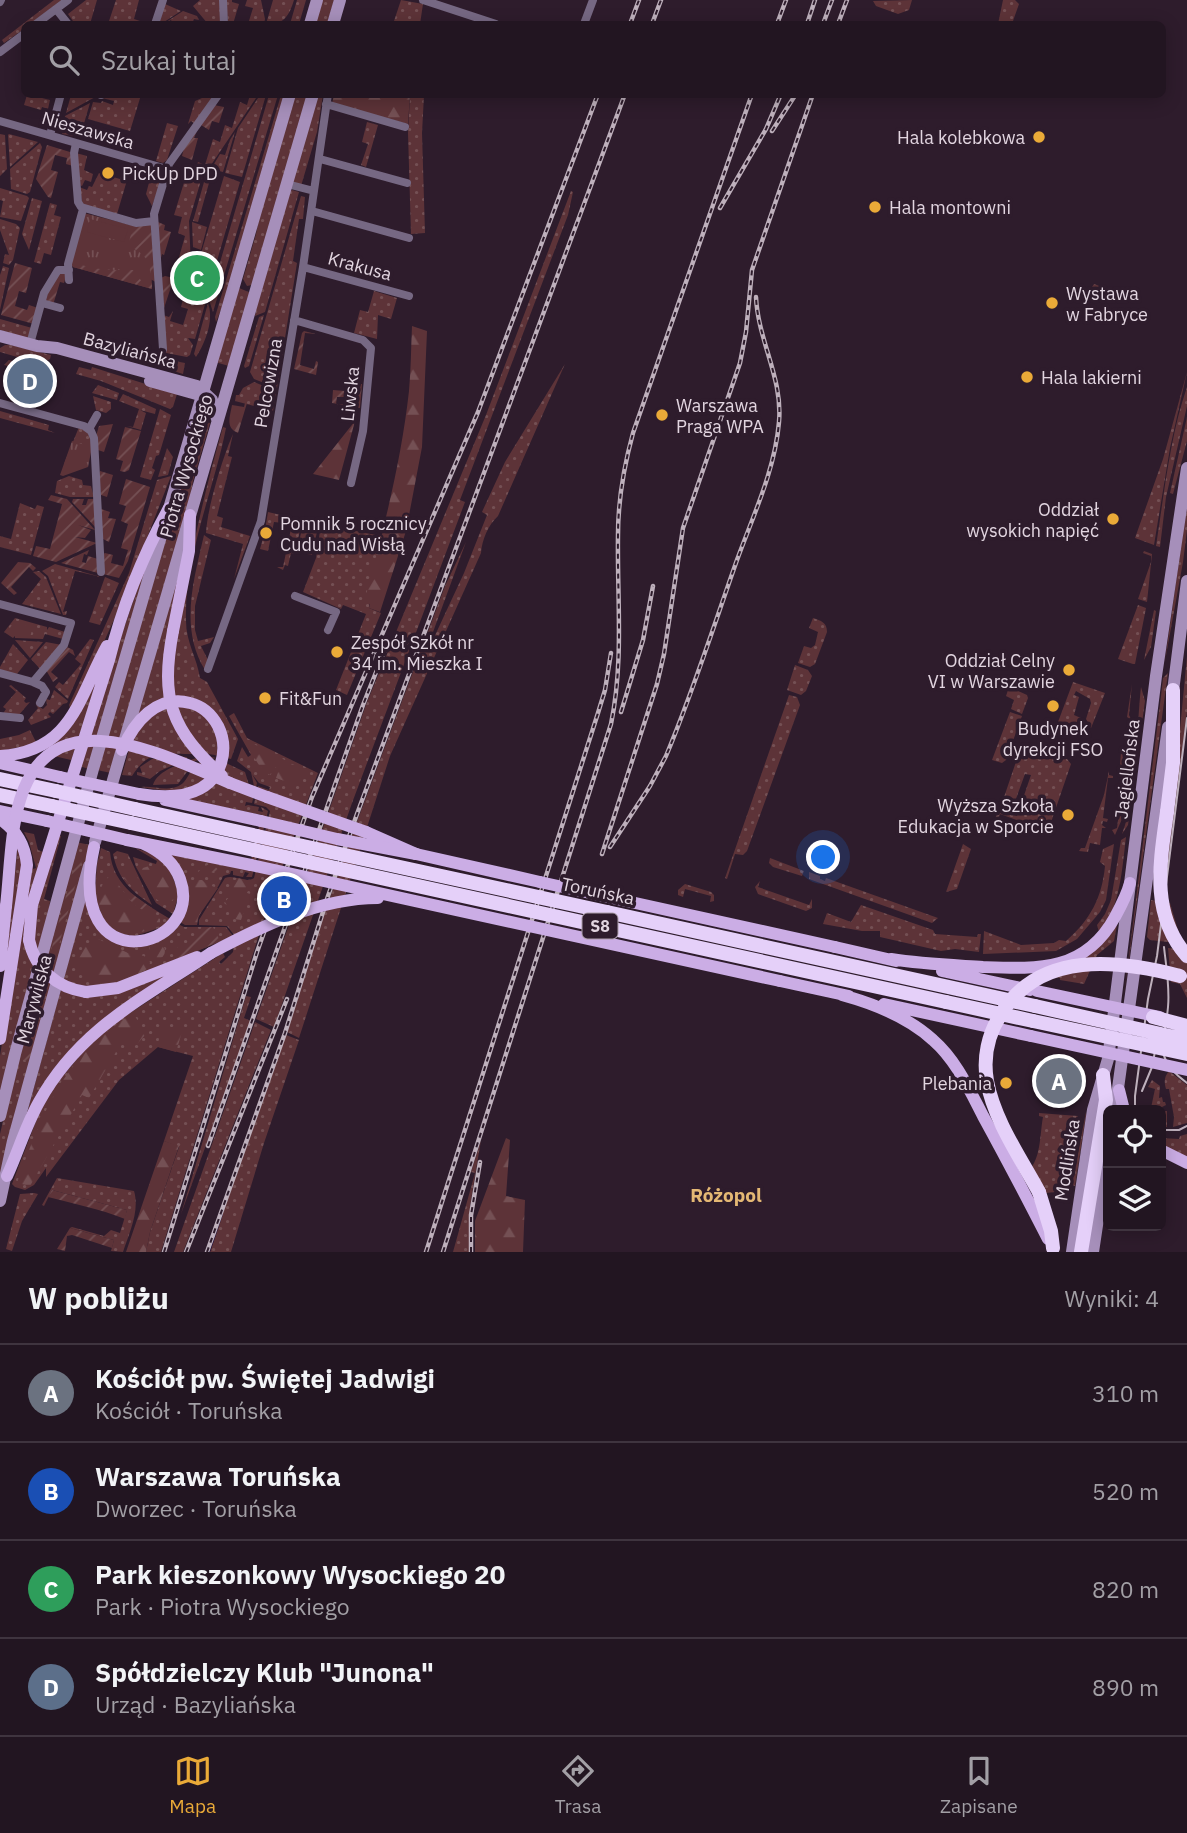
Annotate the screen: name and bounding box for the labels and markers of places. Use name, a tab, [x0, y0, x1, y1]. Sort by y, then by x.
place label: Hala kolebkowa	[897, 126, 1025, 149]
marker: Hala kolebkowa	[1031, 129, 1047, 145]
place label: PickUp DPD	[122, 162, 218, 185]
marker: PickUp DPD	[100, 165, 116, 181]
place label: Hala montowni	[889, 196, 1011, 219]
marker: Hala montowni	[867, 199, 883, 215]
pin: C	[174, 252, 220, 304]
place label: Wystawa w Fabryce	[1066, 282, 1148, 326]
marker: Wystawa w Fabryce	[1044, 295, 1060, 311]
pin: D	[7, 355, 53, 407]
place label: Hala lakierni	[1041, 366, 1142, 389]
marker: Hala lakierni	[1019, 369, 1035, 385]
place label: Warszawa Praga WPA	[676, 394, 764, 438]
marker: Warszawa Praga WPA	[654, 407, 670, 423]
place label: Oddział wysokich napięć	[966, 498, 1099, 542]
marker: Oddział wysokich napięć	[1105, 511, 1121, 527]
place label: Pomnik 5 rocznicy Cudu nad Wisłą	[280, 512, 427, 556]
marker: Pomnik 5 rocznicy Cudu nad Wisłą	[258, 525, 274, 541]
place label: Zespół Szkół nr 34 im. Mieszka I	[351, 631, 483, 675]
marker: Zespół Szkół nr 34 im. Mieszka I	[329, 644, 345, 660]
place label: Oddział Celny VI w Warszawie	[928, 649, 1055, 693]
marker: Oddział Celny VI w Warszawie	[1061, 662, 1077, 678]
place label: Fit&Fun	[279, 687, 342, 710]
marker: Fit&Fun	[257, 690, 273, 706]
marker: Budynek dyrekcji FSO	[1045, 698, 1061, 714]
place label: Budynek dyrekcji FSO	[1003, 717, 1103, 761]
place label: Wyższa Szkoła Edukacja w Sporcie	[898, 794, 1054, 838]
marker: Wyższa Szkoła Edukacja w Sporcie	[1060, 807, 1076, 823]
pin: B	[261, 873, 307, 925]
pin: A	[1036, 1055, 1082, 1107]
place label: Plebania	[922, 1072, 992, 1095]
marker: Plebania	[998, 1075, 1014, 1091]

